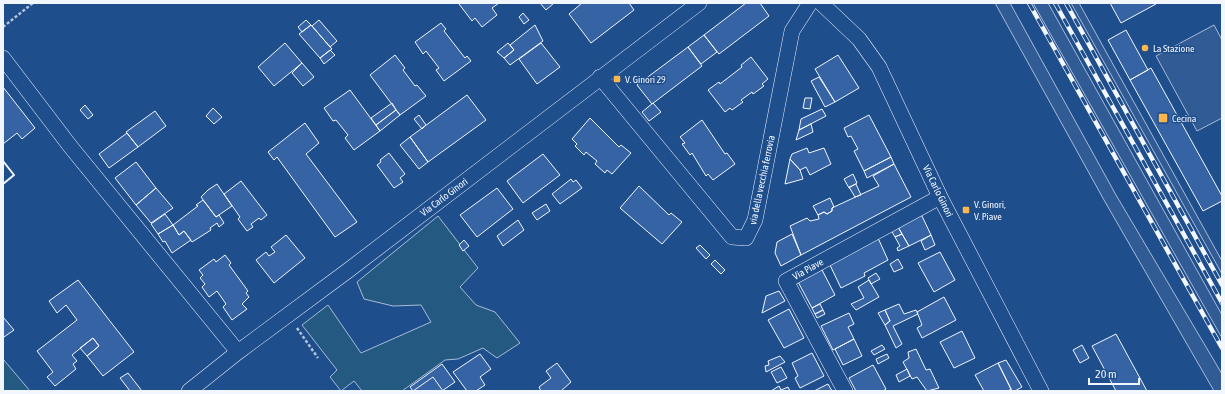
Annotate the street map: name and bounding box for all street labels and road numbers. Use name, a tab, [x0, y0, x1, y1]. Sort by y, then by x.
street label: via della vecchia ferrovia	[747, 134, 777, 226]
street label: Via Carlo Ginori	[921, 163, 955, 219]
street label: Via Carlo Ginori	[418, 176, 470, 218]
street label: Via Piave	[791, 256, 826, 282]

